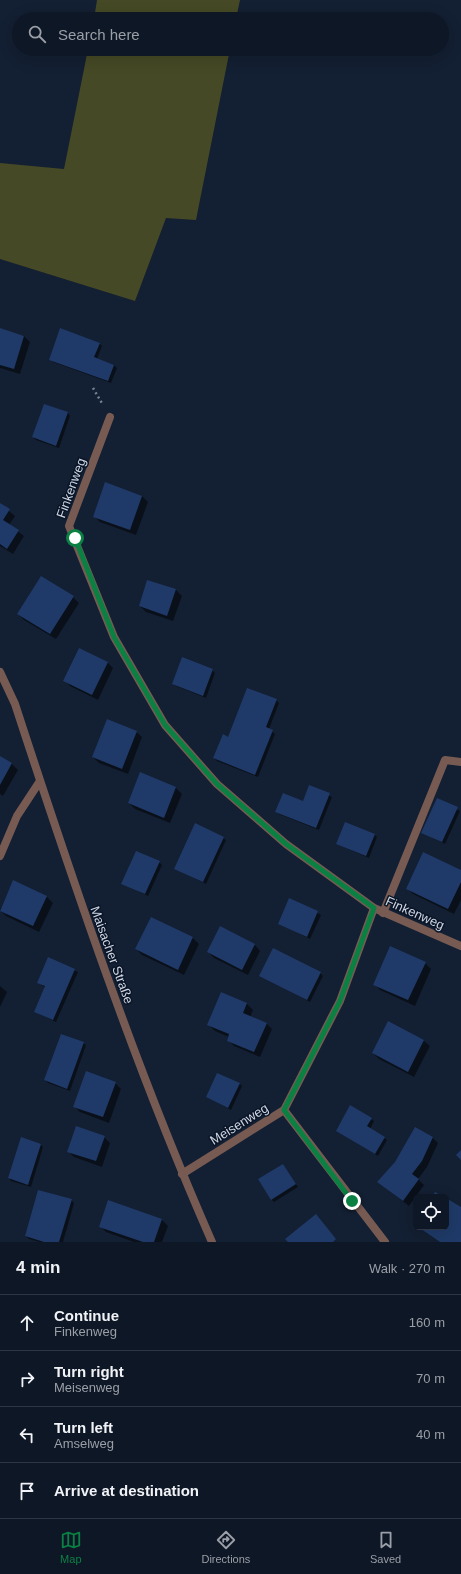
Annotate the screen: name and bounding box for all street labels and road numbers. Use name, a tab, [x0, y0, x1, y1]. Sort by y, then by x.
street label: Finkenweg	[53, 456, 89, 520]
street label: Finkenweg	[383, 893, 447, 933]
street label: Maisacher Straße	[87, 904, 137, 1006]
street label: Meisenweg	[207, 1100, 271, 1148]

